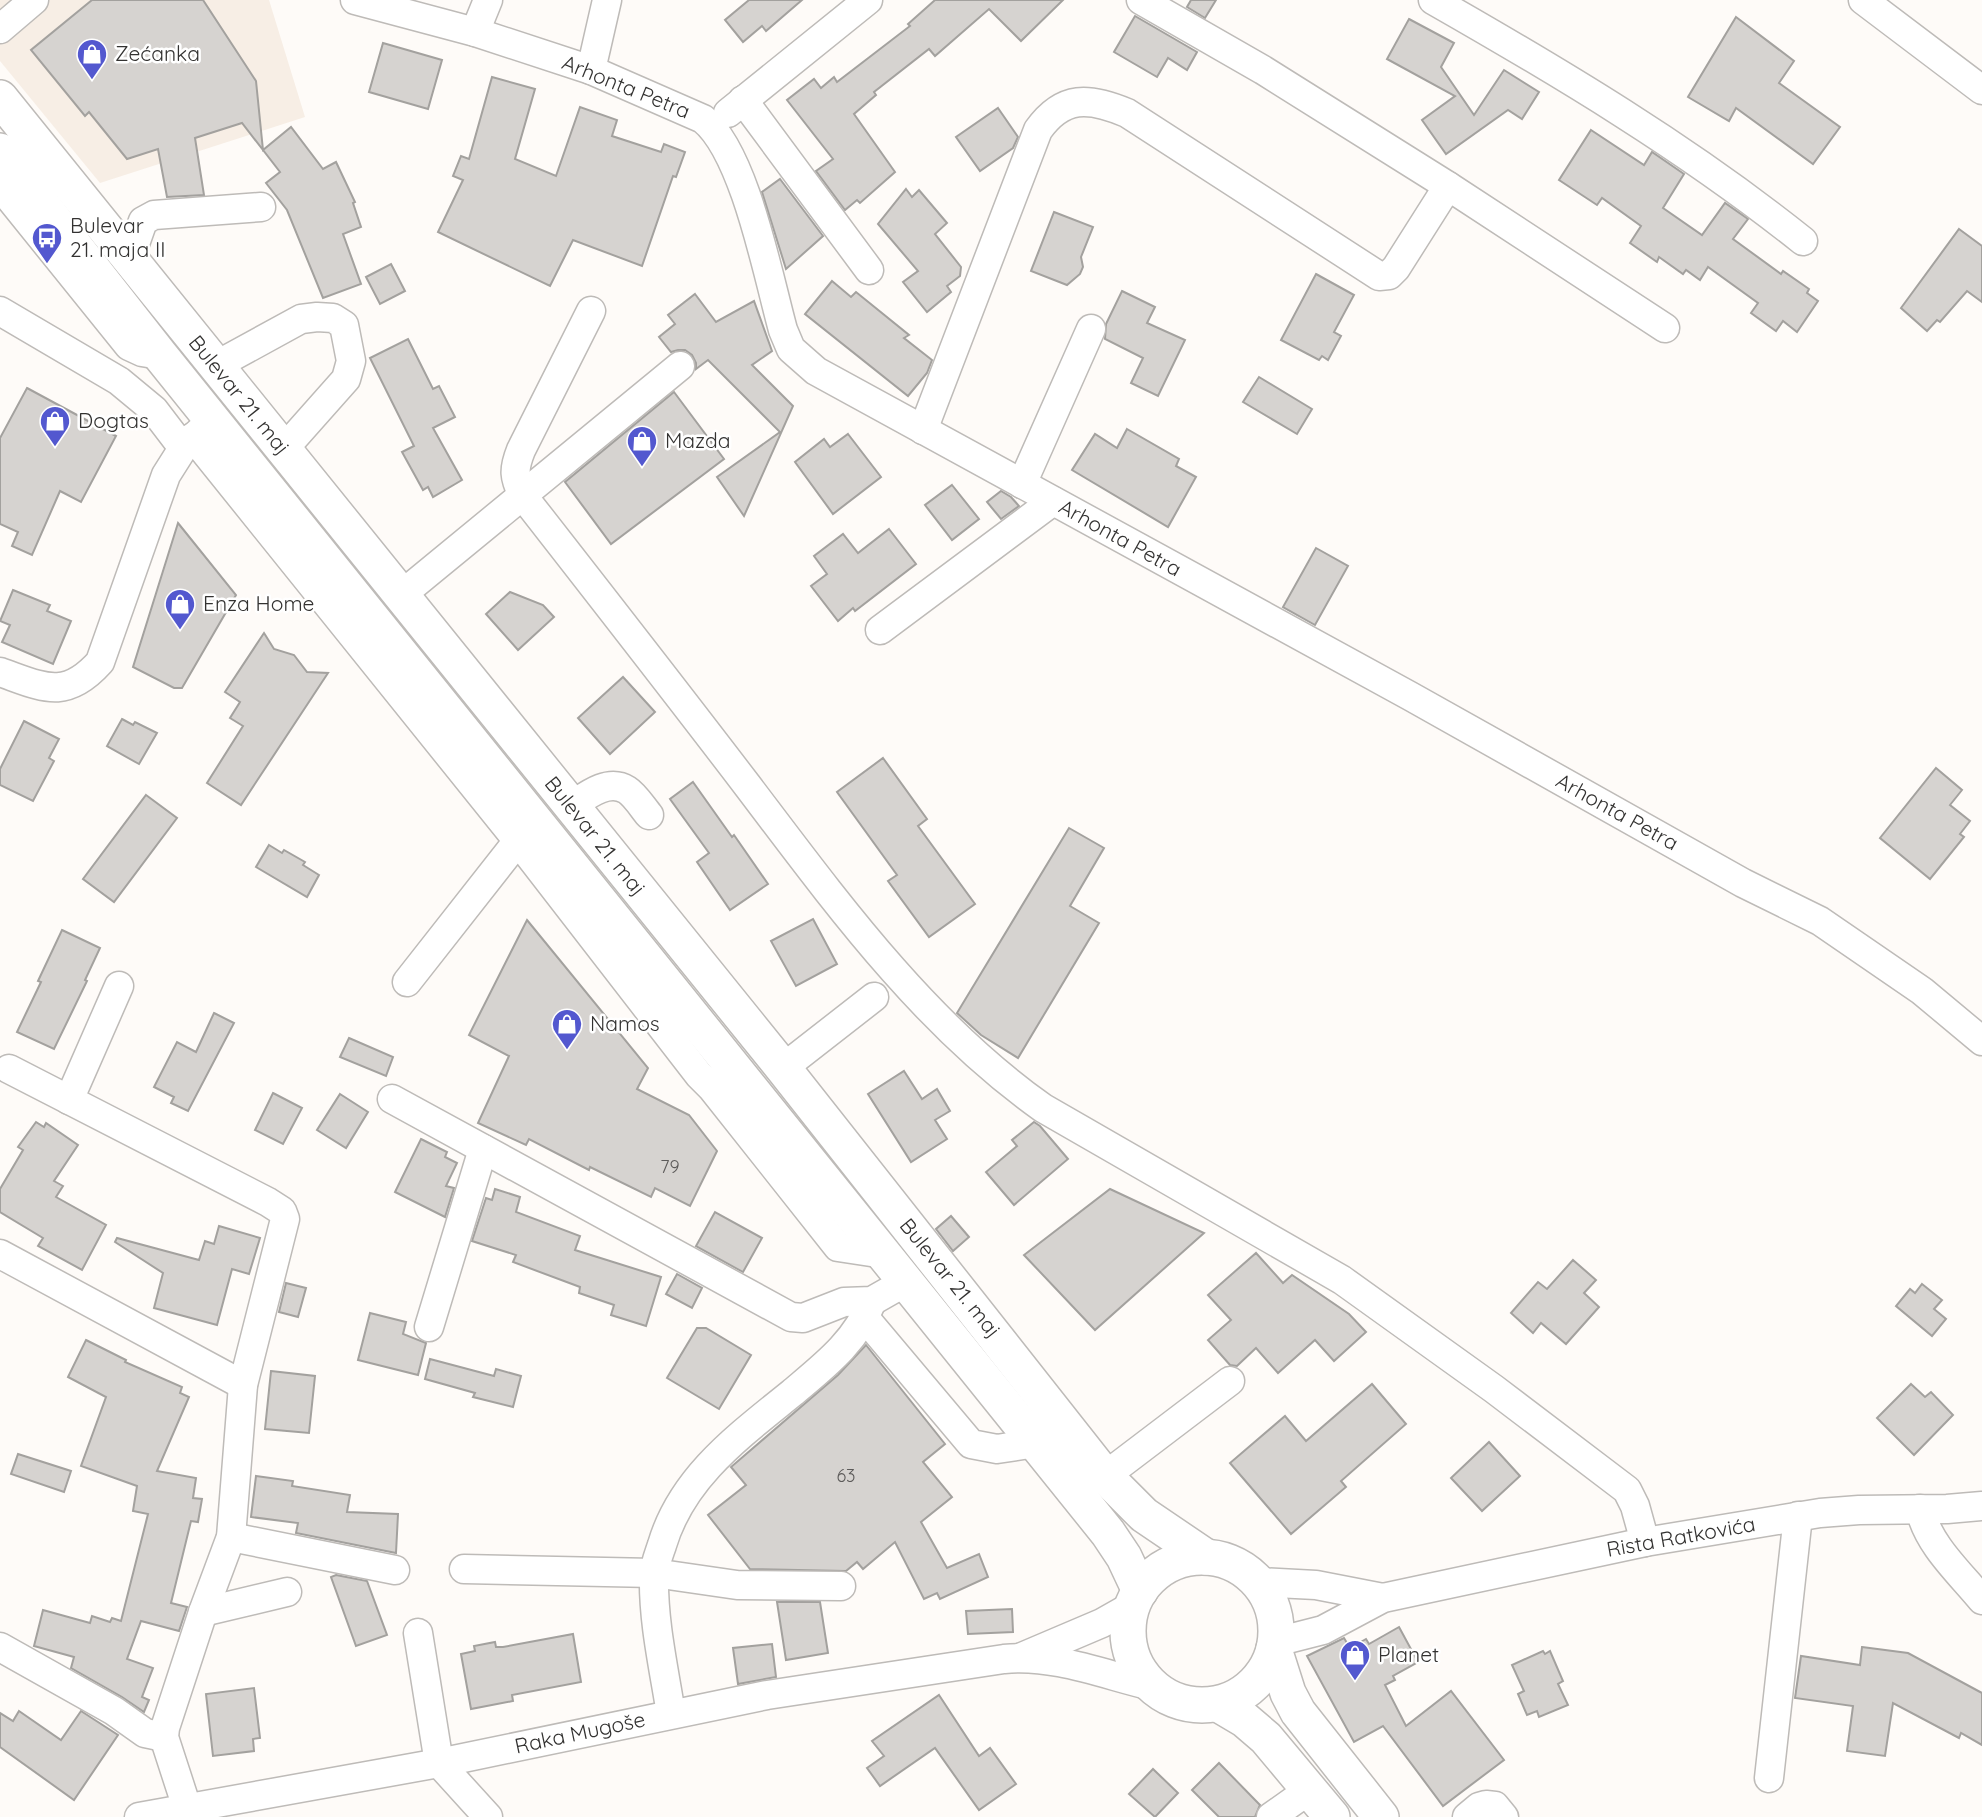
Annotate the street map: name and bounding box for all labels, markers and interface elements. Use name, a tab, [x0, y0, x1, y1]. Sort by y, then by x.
shop icon: Zećanka	[75, 37, 109, 81]
place label: Zećanka	[115, 40, 200, 66]
street label: Arhonta Petra	[559, 49, 694, 124]
place label: Bulevar 21. maja II	[70, 212, 165, 262]
bus stop icon: Bulevar 21. maja II	[30, 221, 64, 265]
street label: Bulevar 21. maj	[184, 329, 296, 459]
shop icon: Dogtas	[38, 404, 72, 448]
place label: Dogtas	[78, 407, 149, 433]
shop icon: Mazda	[625, 424, 659, 468]
place label: Mazda	[665, 427, 730, 453]
street label: Arhonta Petra	[1055, 493, 1186, 581]
shop icon: Enza Home	[163, 587, 197, 631]
place label: Enza Home	[203, 590, 314, 616]
street label: Arhonta Petra	[1552, 767, 1683, 855]
street label: Bulevar 21. maj	[540, 770, 652, 900]
shop icon: Namos	[550, 1007, 584, 1051]
place label: Namos	[590, 1010, 660, 1036]
house number: 79	[660, 1155, 680, 1178]
street label: Bulevar 21. maj	[895, 1212, 1007, 1342]
house number: 63	[836, 1464, 856, 1487]
street label: Rista Ratkovića	[1604, 1510, 1757, 1562]
shop icon: Planet	[1338, 1638, 1372, 1682]
place label: Planet	[1378, 1641, 1439, 1667]
street label: Raka Mugoše	[512, 1706, 647, 1759]

